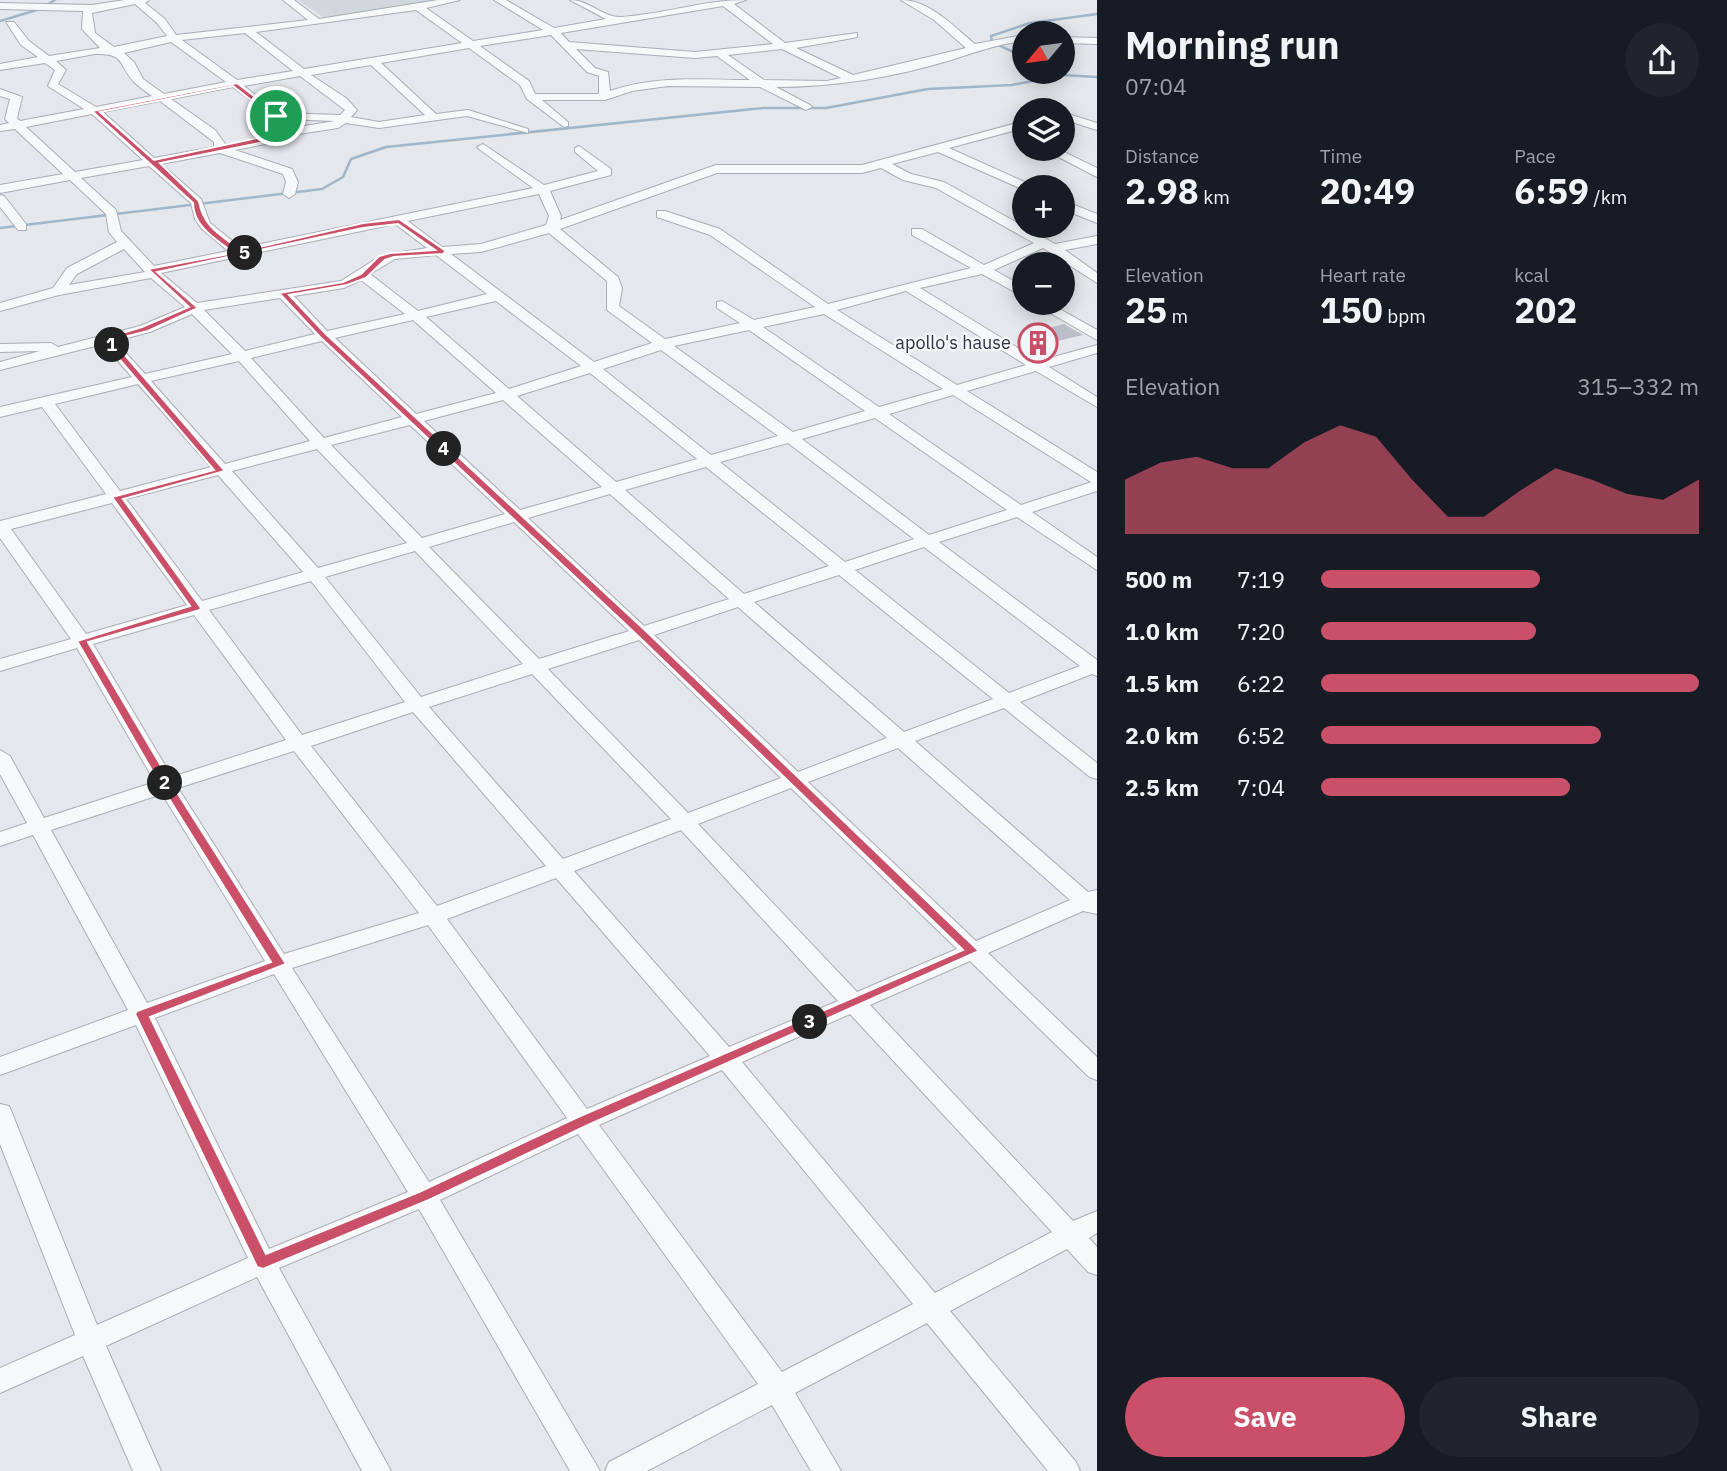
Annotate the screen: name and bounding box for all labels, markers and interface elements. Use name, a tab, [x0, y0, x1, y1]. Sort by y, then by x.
text: Morning run	[1125, 20, 1340, 69]
north arrow	[1012, 21, 1074, 84]
map controls	[1012, 21, 1075, 315]
button: share	[1625, 23, 1699, 97]
text: 07:04	[1125, 71, 1187, 101]
pin	[246, 86, 306, 146]
icon: arrive	[257, 97, 295, 135]
button: layers	[1012, 98, 1075, 161]
text: Distance	[1125, 144, 1199, 168]
text: Time	[1320, 144, 1362, 168]
text: Pace	[1514, 144, 1556, 168]
text: 2.98	[1125, 168, 1199, 214]
text: 20:49	[1320, 168, 1415, 214]
text: 6:59	[1514, 168, 1589, 214]
button: +	[1012, 175, 1075, 238]
text: km	[1199, 185, 1230, 209]
text: /km	[1589, 185, 1627, 209]
pin: 5	[228, 236, 262, 270]
text: 5	[239, 240, 250, 264]
button: −	[1012, 252, 1075, 315]
text: Elevation	[1125, 263, 1204, 287]
text: Heart rate	[1320, 263, 1406, 287]
text: kcal	[1514, 263, 1549, 287]
text: 25	[1125, 287, 1167, 333]
text: 150	[1320, 287, 1383, 333]
text: 202	[1514, 287, 1577, 333]
text: m	[1167, 304, 1188, 328]
text: bpm	[1383, 304, 1426, 328]
building icon: apollo's hause	[1017, 322, 1059, 364]
pin: 1	[94, 328, 130, 362]
place label: apollo's hause	[895, 331, 1011, 354]
text: 1	[106, 332, 117, 356]
text: Elevation	[1125, 371, 1220, 401]
text: 315–332 m	[1577, 371, 1699, 401]
pin: 4	[426, 432, 462, 466]
text: 4	[438, 436, 449, 460]
text: 500 m	[1125, 564, 1192, 594]
text: 7:19	[1237, 564, 1285, 594]
text: 1.0 km	[1125, 616, 1199, 646]
text: 7:20	[1237, 616, 1285, 646]
text: 1.5 km	[1125, 668, 1199, 698]
text: 6:22	[1237, 668, 1285, 698]
text: 2.0 km	[1125, 720, 1199, 750]
text: 6:52	[1237, 720, 1285, 750]
pin: 2	[148, 766, 182, 800]
text: 2	[159, 770, 170, 794]
text: 2.5 km	[1125, 772, 1199, 802]
text: 7:04	[1237, 772, 1285, 802]
pin: 3	[792, 1004, 828, 1040]
text: 3	[804, 1009, 815, 1033]
button: Save	[1125, 1377, 1405, 1457]
button: Share	[1419, 1377, 1699, 1457]

